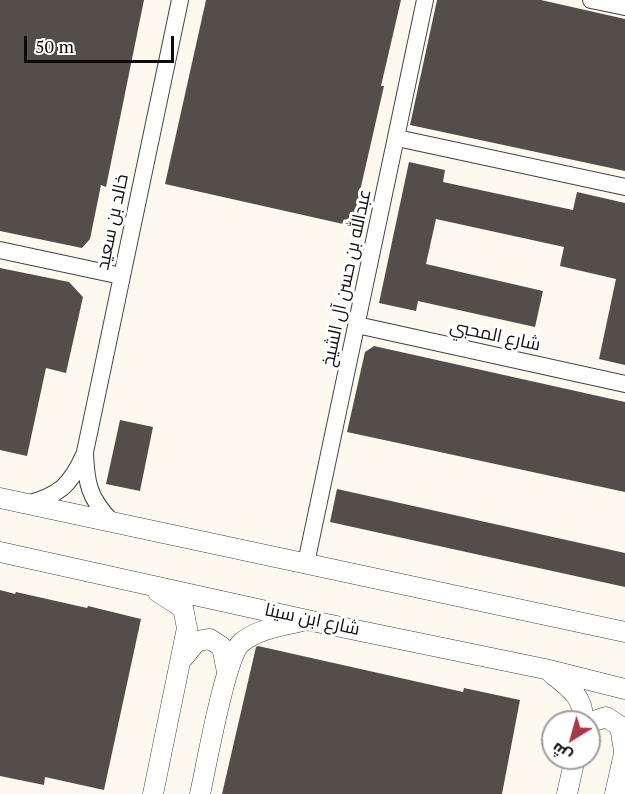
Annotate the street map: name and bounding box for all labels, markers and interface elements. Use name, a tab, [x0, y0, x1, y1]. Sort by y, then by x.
scale bar	[27, 24, 177, 62]
text: 50 m	[35, 34, 74, 58]
street label: خالد بن سعيد	[92, 172, 134, 272]
street label: عبدالله بن حسن آل الشيخ	[318, 187, 376, 369]
street label: شارع المحبي	[448, 316, 542, 356]
street label: شارع ابن سينا	[262, 599, 362, 641]
north arrow	[541, 710, 601, 770]
text: ش	[547, 738, 576, 768]

